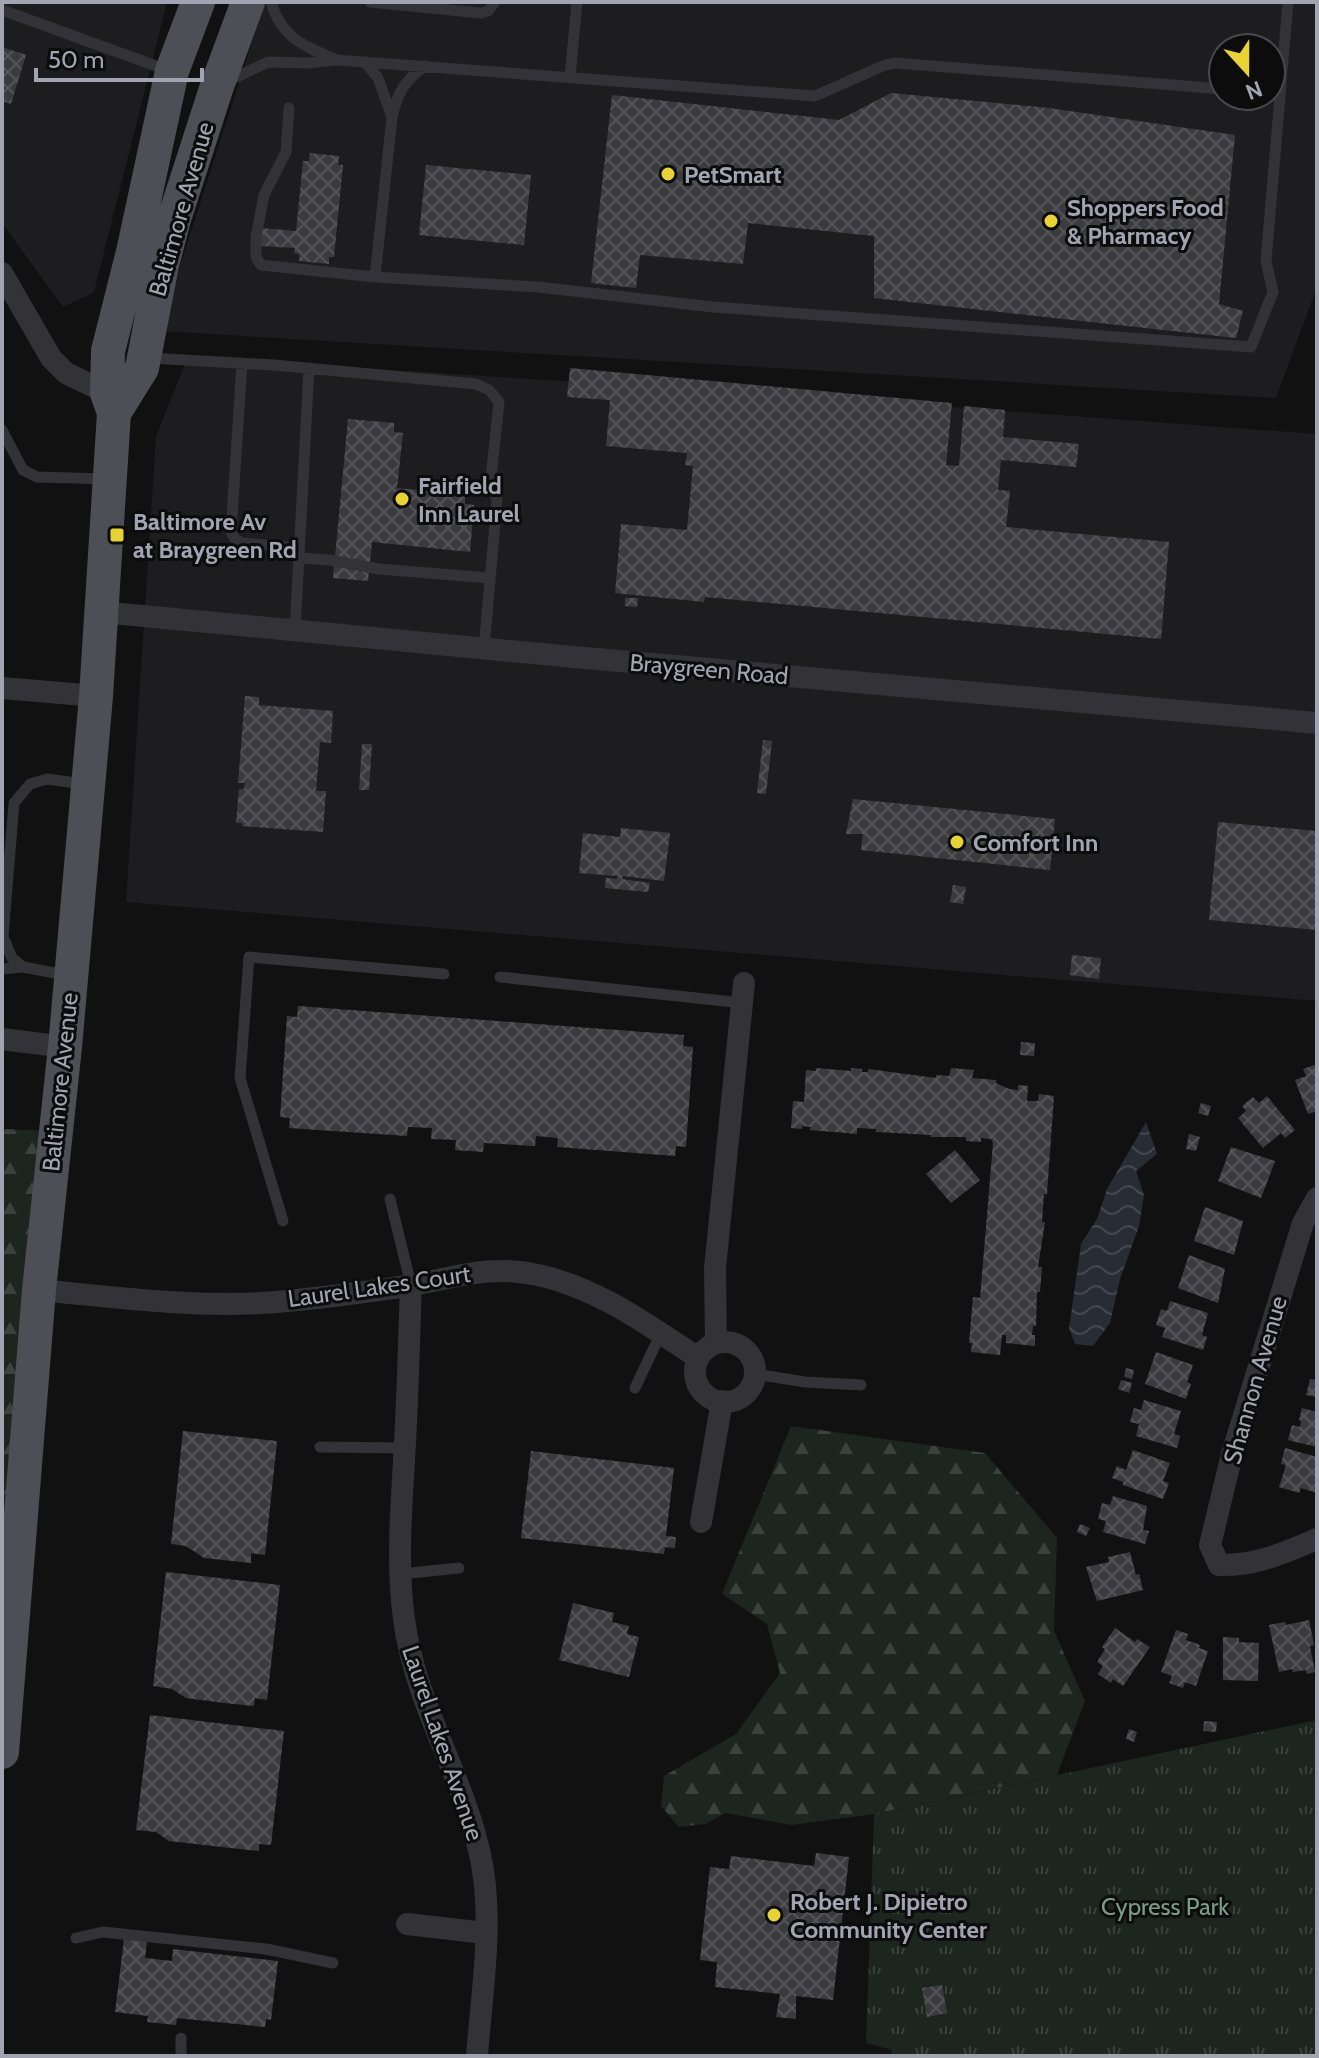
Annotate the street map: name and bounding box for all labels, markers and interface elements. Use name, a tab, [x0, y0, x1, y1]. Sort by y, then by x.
scale bar	[36, 32, 202, 82]
north arrow	[1207, 32, 1287, 112]
text: 50 m	[48, 45, 104, 74]
text: N	[1242, 75, 1266, 106]
street label: Baltimore Avenue	[142, 119, 220, 299]
place label: PetSmart	[684, 160, 781, 189]
marker: PetSmart	[659, 165, 677, 183]
place label: Shoppers Food & Pharmacy	[1067, 193, 1224, 250]
marker: Shoppers Food & Pharmacy	[1042, 212, 1060, 230]
place label: Fairfield Inn Laurel	[418, 471, 520, 528]
marker: Fairfield Inn Laurel	[393, 490, 411, 508]
place label: Baltimore Av at Braygreen Rd	[133, 507, 297, 564]
marker: Baltimore Av at Braygreen Rd	[108, 526, 126, 544]
street label: Braygreen Road	[628, 648, 790, 690]
place label: Comfort Inn	[973, 828, 1098, 857]
marker: Comfort Inn	[948, 833, 966, 851]
street label: Baltimore Avenue	[36, 991, 84, 1173]
street label: Laurel Lakes Court	[286, 1259, 472, 1313]
street label: Shannon Avenue	[1217, 1293, 1293, 1467]
street label: Laurel Lakes Avenue	[396, 1642, 490, 1844]
place label: Robert J. Dipietro Community Center	[790, 1887, 987, 1944]
park label: Cypress Park	[1101, 1892, 1229, 1921]
marker: Robert J. Dipietro Community Center	[765, 1906, 783, 1924]

